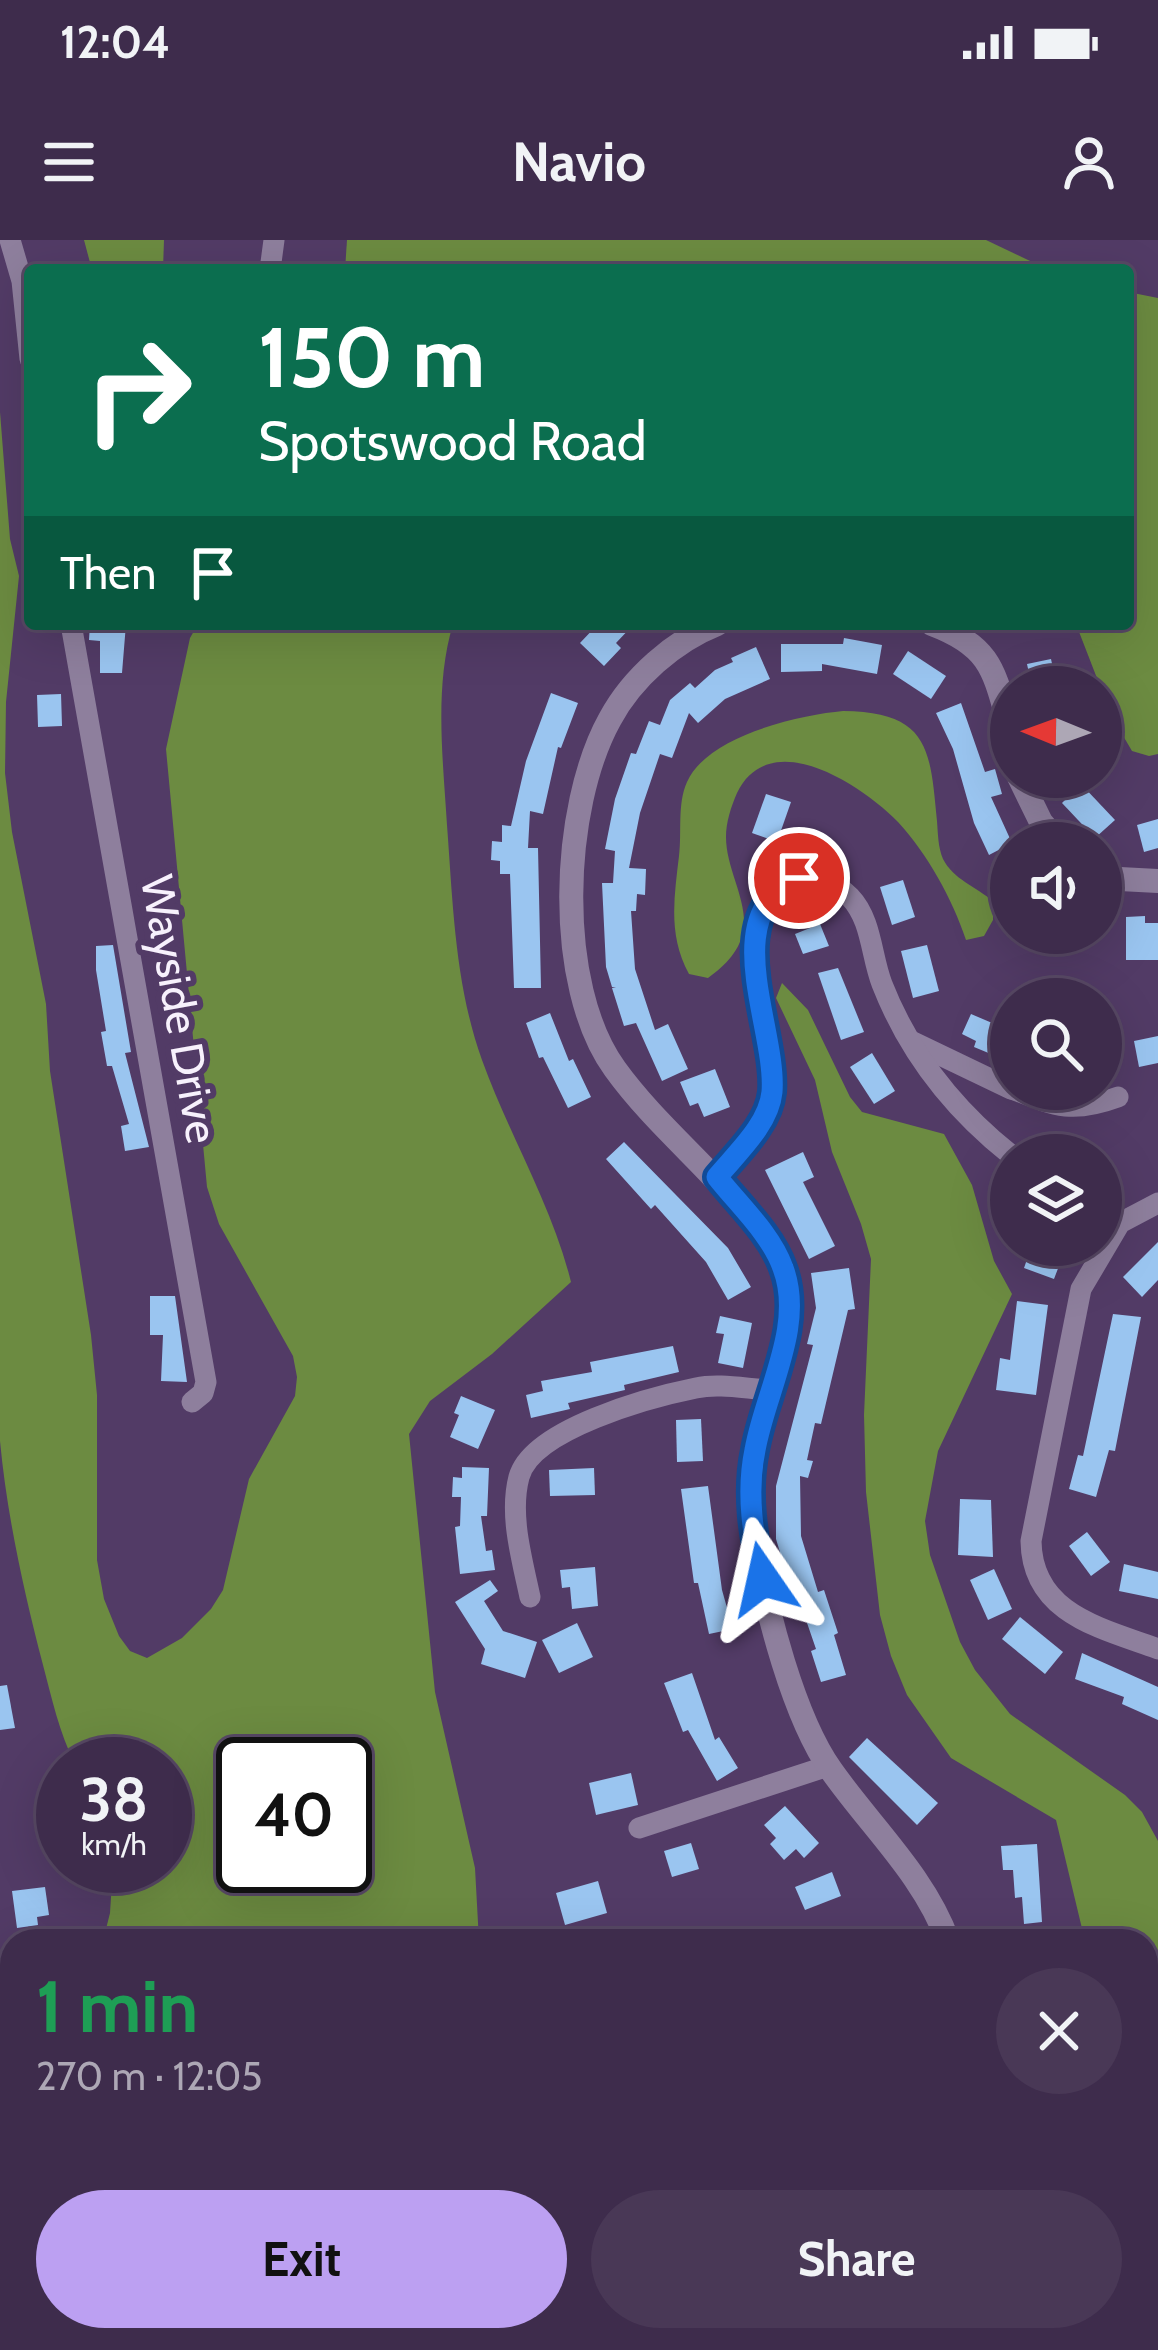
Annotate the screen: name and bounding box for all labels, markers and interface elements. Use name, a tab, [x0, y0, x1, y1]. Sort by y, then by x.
text: 12:04	[60, 15, 170, 69]
icon: menu	[36, 129, 102, 195]
text: Navio	[512, 129, 646, 195]
icon: person	[1056, 129, 1122, 195]
text: 150 m	[258, 306, 485, 408]
icon: right	[60, 312, 216, 468]
text: Spotswood Road	[258, 408, 647, 474]
icon: arrive	[180, 540, 246, 606]
text: Then	[60, 546, 156, 600]
north arrow	[990, 666, 1122, 798]
map controls	[990, 666, 1122, 1266]
button: sound	[990, 822, 1122, 954]
pin	[748, 827, 850, 929]
icon: arrive	[766, 845, 832, 911]
street label: Wayside Drive	[130, 871, 230, 1147]
button: search	[990, 978, 1122, 1110]
button: layers	[990, 1134, 1122, 1266]
position arrow	[700, 1516, 826, 1642]
speed limit sign: 40	[216, 1737, 372, 1893]
text: 38	[80, 1763, 148, 1836]
text: km/h	[81, 1826, 147, 1863]
text: 1 min	[36, 1963, 198, 2050]
button: close	[996, 1968, 1122, 2094]
text: 270 m · 12:05	[36, 2052, 262, 2100]
button: Exit	[36, 2190, 567, 2328]
button: Share	[591, 2190, 1122, 2328]

